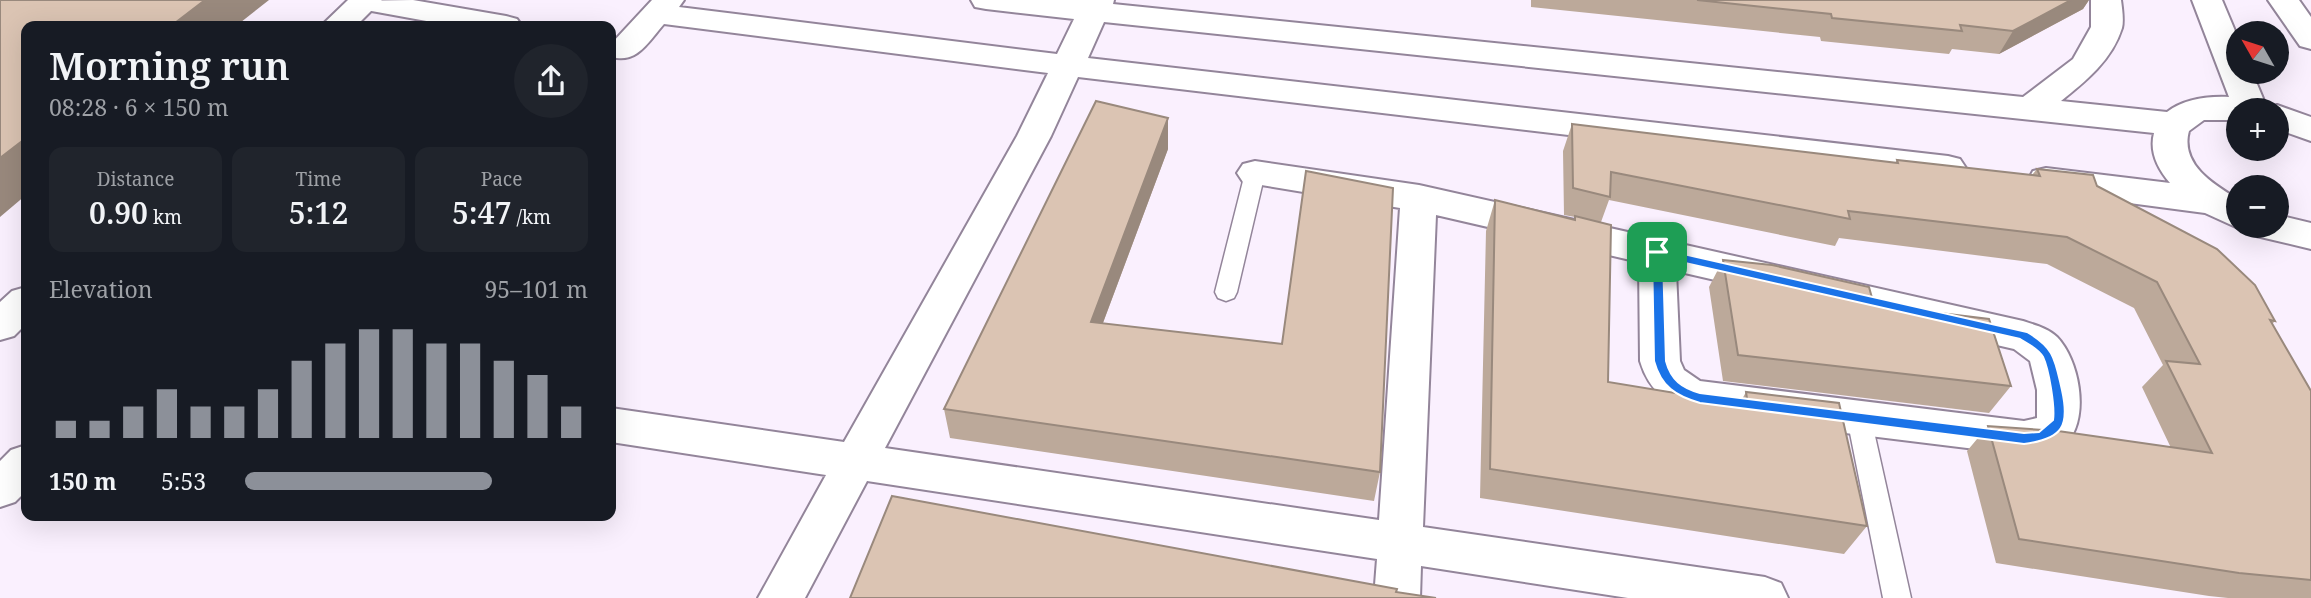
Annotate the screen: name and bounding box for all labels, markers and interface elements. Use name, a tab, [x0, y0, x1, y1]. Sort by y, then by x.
north arrow	[2226, 21, 2289, 84]
map controls	[2226, 21, 2289, 238]
text: Morning run	[49, 39, 290, 91]
button: share	[514, 44, 588, 118]
text: 08:28 · 6 × 150 m	[49, 91, 229, 123]
button: +	[2226, 98, 2289, 161]
text: Distance	[97, 166, 174, 192]
text: Time	[296, 166, 341, 192]
text: Pace	[481, 166, 522, 192]
button: −	[2226, 175, 2289, 238]
text: 0.90	[89, 192, 148, 233]
text: 5:12	[289, 192, 348, 233]
text: 5:47	[452, 192, 512, 233]
text: km	[148, 204, 182, 230]
text: /km	[512, 204, 551, 230]
pin	[1627, 222, 1687, 282]
icon: arrive	[1638, 233, 1676, 271]
text: Elevation	[49, 273, 153, 305]
text: 95–101 m	[485, 273, 588, 305]
text: 150 m	[49, 465, 117, 497]
text: 5:53	[161, 465, 206, 497]

